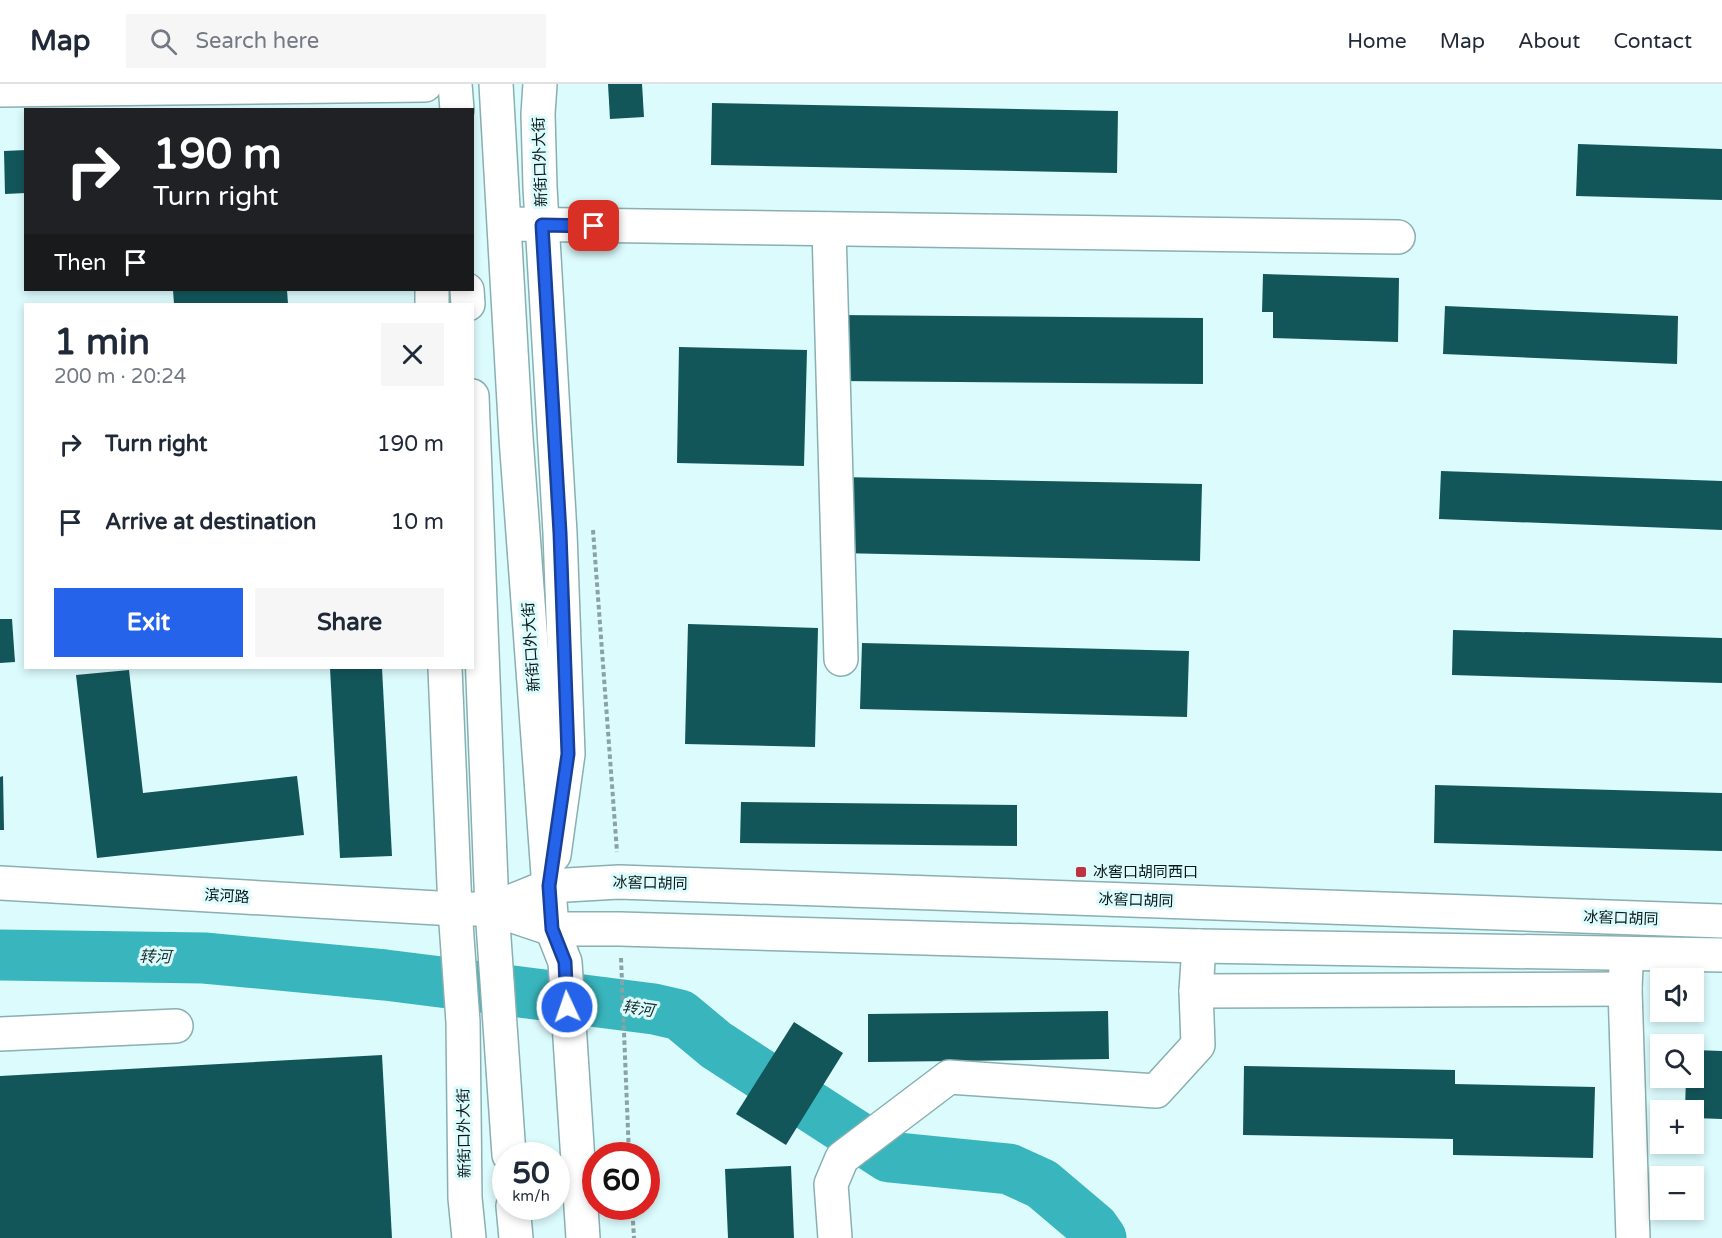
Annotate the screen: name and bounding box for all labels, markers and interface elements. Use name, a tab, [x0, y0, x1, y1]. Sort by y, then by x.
search box	[126, 14, 546, 68]
text: Map	[30, 24, 90, 58]
icon: search	[147, 25, 180, 58]
text: Search here	[195, 28, 319, 54]
text: Home	[1347, 29, 1407, 54]
text: Map	[1440, 29, 1485, 54]
text: About	[1518, 29, 1580, 54]
text: Contact	[1613, 29, 1692, 54]
street label: 新街口外大街	[529, 117, 551, 207]
text: 190 m	[153, 129, 282, 180]
icon: right	[54, 132, 132, 210]
text: Turn right	[153, 180, 279, 213]
pin	[568, 200, 619, 251]
icon: arrive	[577, 209, 610, 242]
icon: arrive	[119, 246, 152, 279]
text: Then	[54, 250, 107, 276]
text: 1 min	[54, 321, 150, 364]
button: close	[381, 323, 444, 386]
text: 200 m · 20:24	[54, 365, 186, 389]
icon: right	[54, 428, 87, 461]
text: Turn right	[105, 431, 207, 457]
text: 190 m	[377, 431, 444, 457]
icon: arrive	[54, 506, 87, 539]
text: Arrive at destination	[105, 509, 316, 535]
text: 10 m	[390, 509, 444, 535]
button: Exit	[54, 588, 243, 657]
button: Share	[255, 588, 444, 657]
street label: 新街口外大街	[519, 601, 543, 693]
place label: 冰窖口胡同西口	[1093, 863, 1198, 881]
marker: 冰窖口胡同西口	[1074, 865, 1088, 879]
street label: 冰窖口胡同	[612, 873, 688, 893]
street label: 滨河路	[204, 886, 250, 906]
street label: 冰窖口胡同	[1098, 890, 1174, 910]
street label: 冰窖口胡同	[1583, 908, 1659, 928]
water label: 转河	[139, 947, 174, 967]
map controls	[1650, 968, 1704, 1220]
button: sound	[1650, 968, 1704, 1022]
position arrow	[535, 975, 599, 1039]
water label: 转河	[621, 997, 658, 1022]
button: search	[1650, 1034, 1704, 1088]
street label: 新街口外大街	[454, 1088, 474, 1178]
button: +	[1650, 1100, 1704, 1154]
speed limit sign: 60	[582, 1142, 660, 1220]
text: 50	[512, 1155, 550, 1192]
button: −	[1650, 1166, 1704, 1220]
text: km/h	[512, 1187, 550, 1205]

